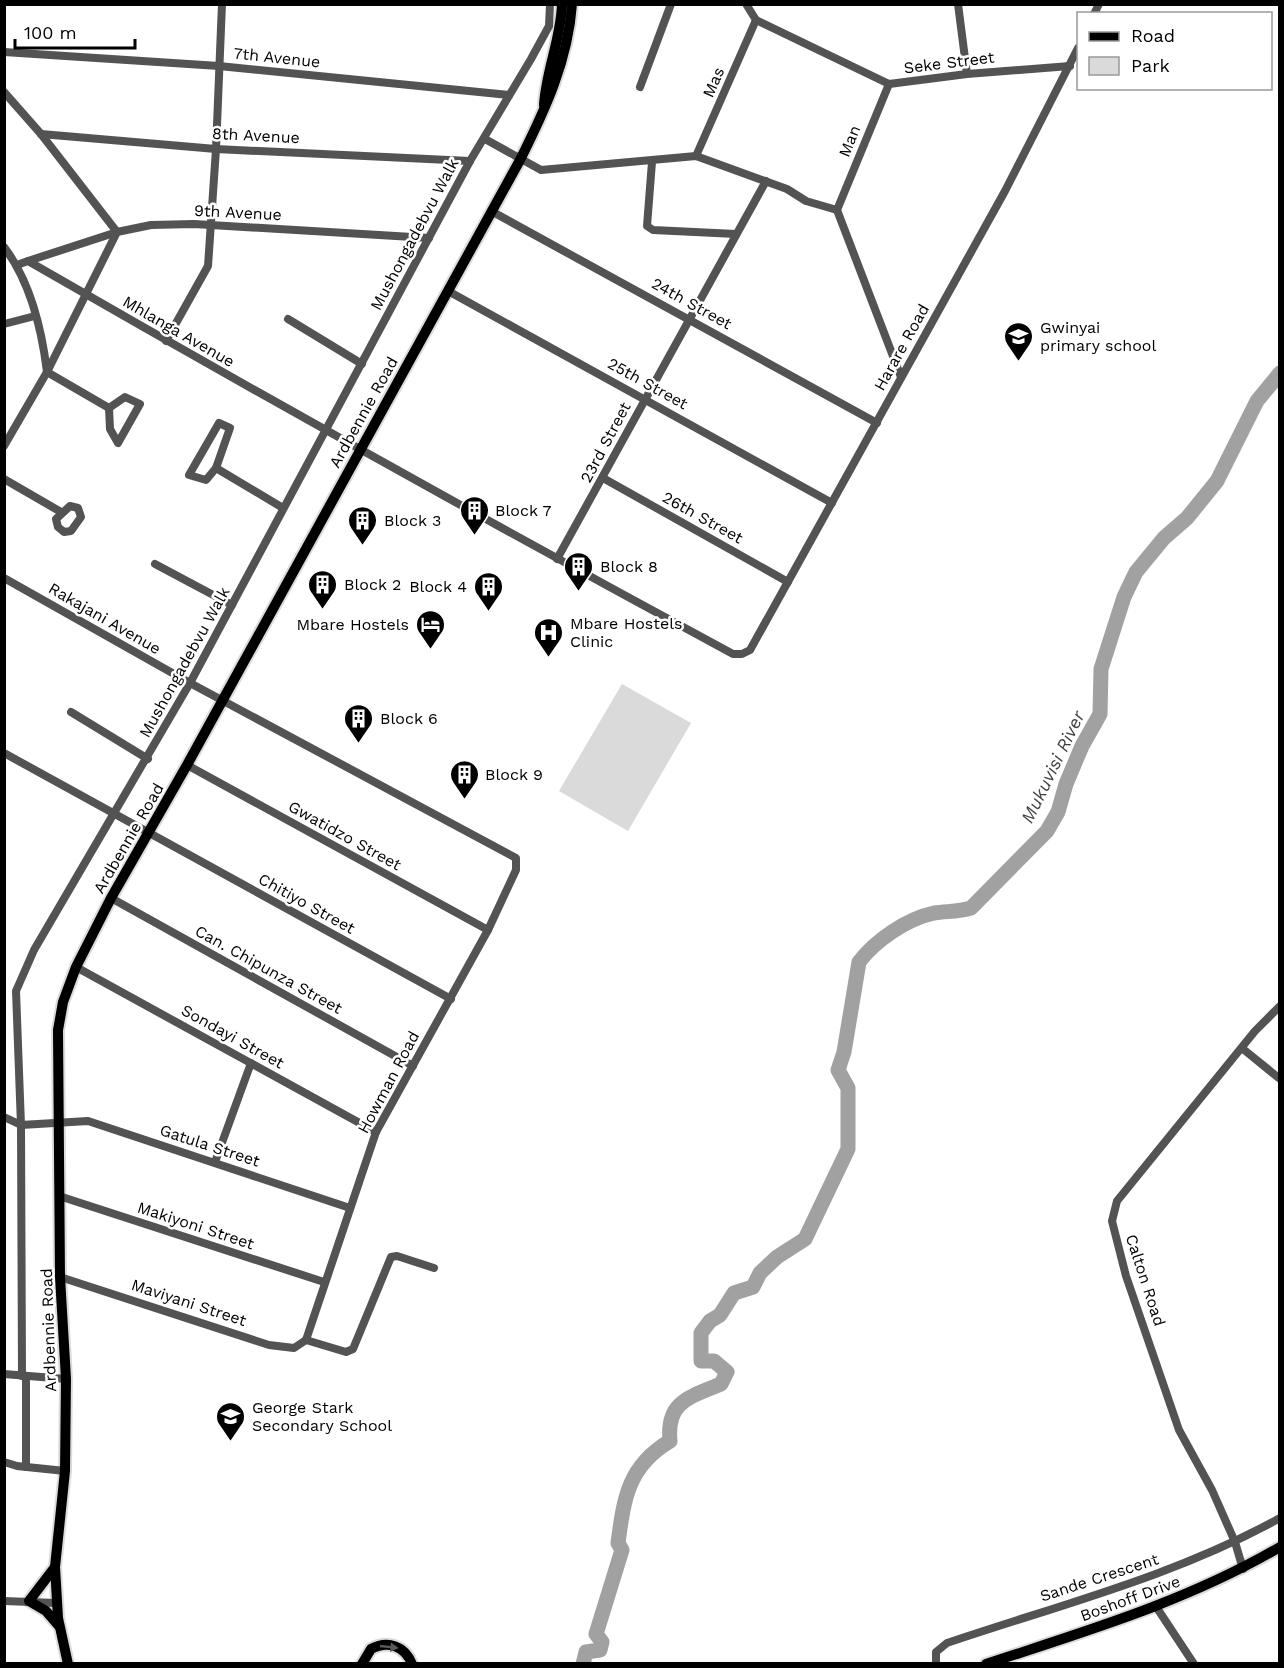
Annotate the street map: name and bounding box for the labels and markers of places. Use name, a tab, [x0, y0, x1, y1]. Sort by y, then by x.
place label: Gwinyai primary school	[1040, 318, 1156, 355]
school or university icon: Gwinyai primary school	[1003, 320, 1035, 362]
building icon: Block 7	[458, 494, 490, 536]
place label: Block 7	[495, 501, 551, 520]
building icon: Block 3	[347, 504, 379, 546]
place label: Block 3	[384, 511, 441, 530]
building icon: Block 8	[563, 550, 595, 592]
place label: Block 8	[600, 557, 658, 576]
building icon: Block 2	[307, 568, 339, 610]
building icon: Block 4	[472, 570, 504, 612]
place label: Block 2	[344, 575, 401, 594]
place label: Block 4	[409, 577, 467, 596]
hotel icon: Mbare Hostels	[414, 608, 446, 650]
place label: Mbare Hostels Clinic	[570, 614, 683, 651]
place label: Mbare Hostels	[296, 615, 409, 634]
hospital icon: Mbare Hostels Clinic	[533, 616, 565, 658]
building icon: Block 6	[343, 702, 375, 744]
place label: Block 6	[380, 709, 438, 728]
building icon: Block 9	[448, 758, 480, 800]
place label: Block 9	[485, 765, 543, 784]
place label: George Stark Secondary School	[252, 1398, 392, 1435]
school or university icon: George Stark Secondary School	[215, 1400, 247, 1442]

